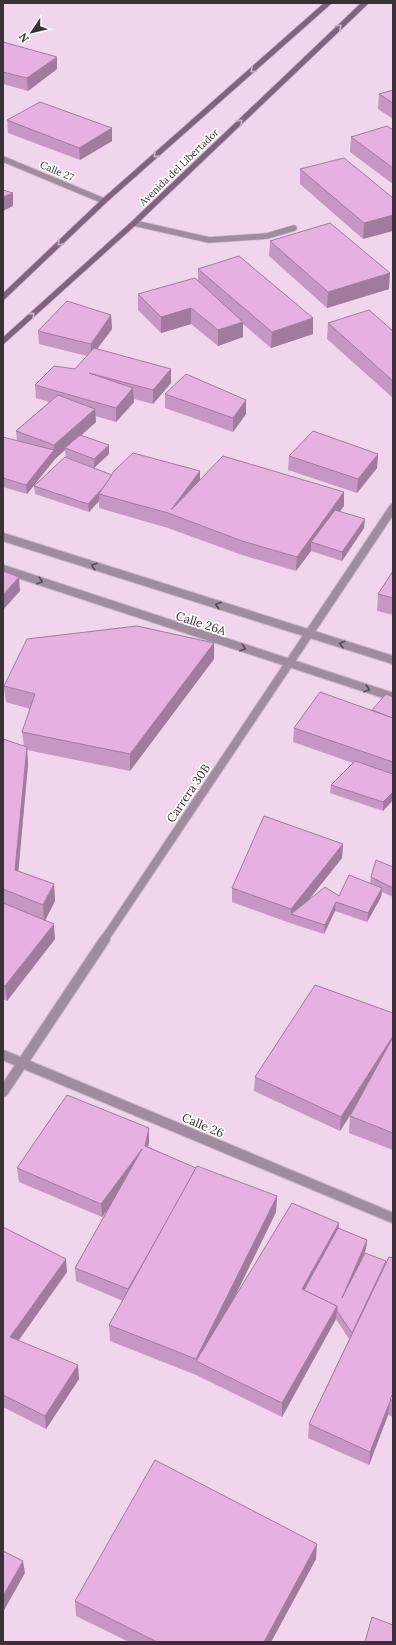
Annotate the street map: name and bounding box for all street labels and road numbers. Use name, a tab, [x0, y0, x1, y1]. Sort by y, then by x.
street label: Avenida del Libertador	[136, 125, 222, 209]
street label: Calle 27	[38, 158, 76, 184]
street label: Calle 26A	[174, 608, 228, 638]
street label: Carrera 30B	[163, 761, 213, 825]
street label: Calle 26	[180, 1109, 226, 1141]

